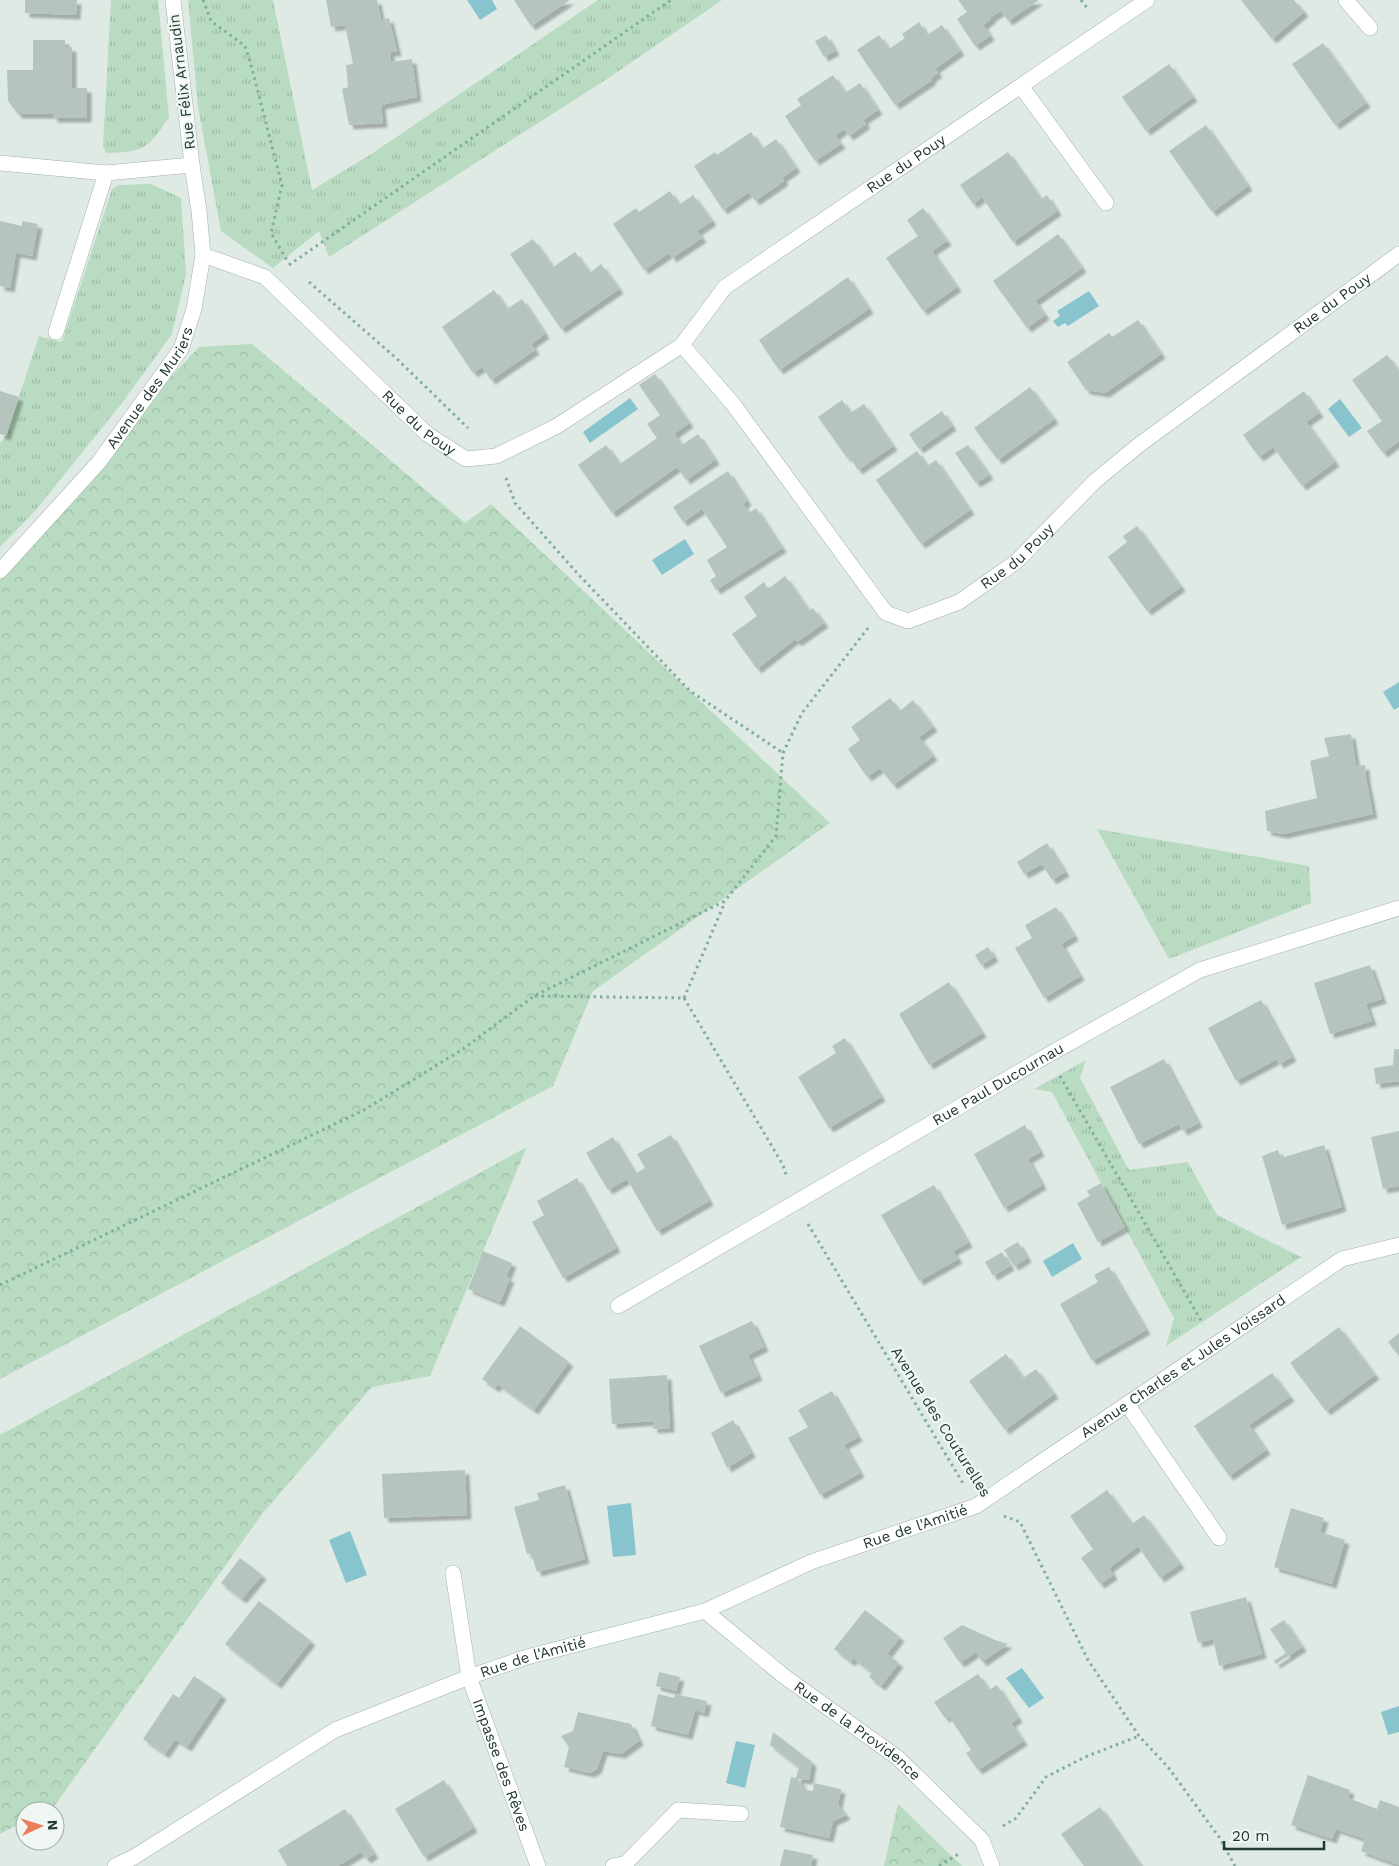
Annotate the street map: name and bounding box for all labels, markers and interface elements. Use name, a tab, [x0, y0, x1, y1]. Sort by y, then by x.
street label: Rue Félix Arnaudin	[165, 13, 199, 151]
street label: Rue du Pouy	[863, 130, 949, 197]
street label: Rue du Pouy	[1290, 269, 1375, 338]
street label: Avenue des Muriers	[103, 324, 197, 452]
street label: Rue du Pouy	[378, 386, 459, 459]
street label: Rue du Pouy	[977, 519, 1058, 593]
street label: Rue Paul Ducournau	[929, 1039, 1067, 1130]
street label: Avenue Charles et Jules Voissard	[1077, 1291, 1289, 1442]
street label: Avenue des Couturelles	[887, 1344, 995, 1500]
street label: Rue de l'Amitié	[861, 1500, 970, 1553]
street label: Rue de l'Amitié	[478, 1633, 588, 1681]
street label: Rue de la Providence	[790, 1677, 925, 1784]
street label: Impasse des Rêves	[469, 1696, 534, 1834]
north arrow	[15, 1801, 65, 1851]
scale bar	[1224, 1818, 1324, 1850]
text: N	[45, 1819, 61, 1831]
text: 20 m	[1232, 1827, 1270, 1845]

